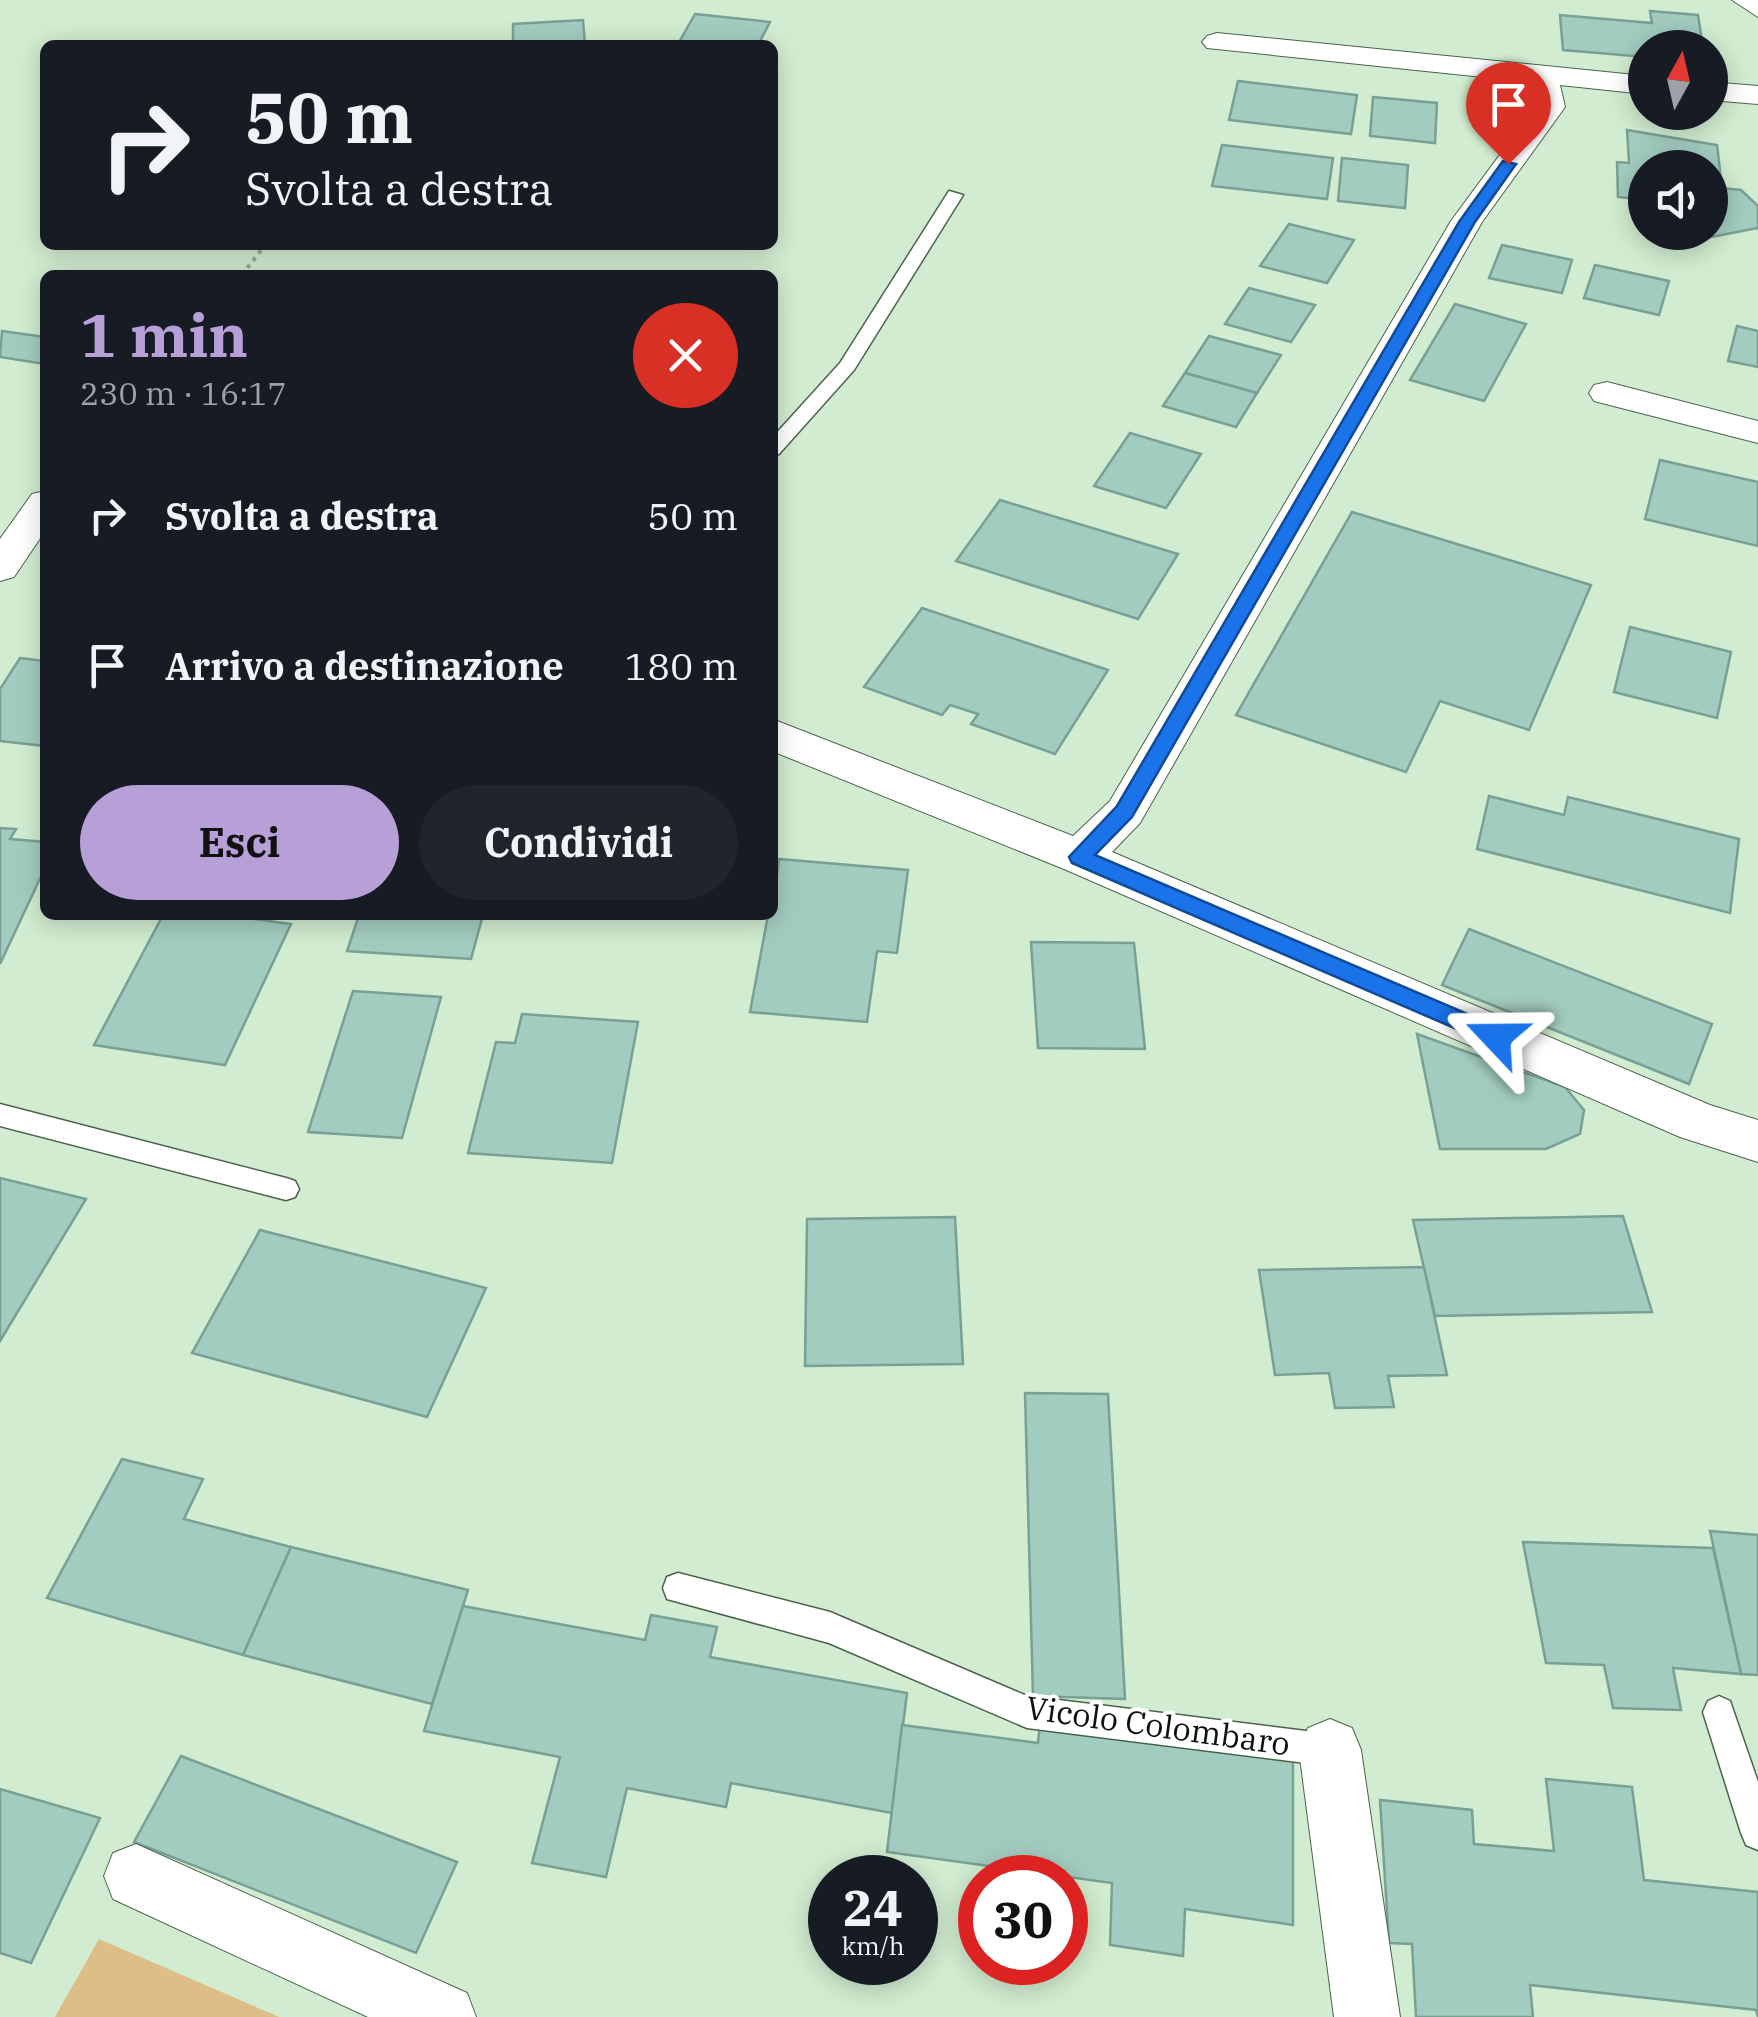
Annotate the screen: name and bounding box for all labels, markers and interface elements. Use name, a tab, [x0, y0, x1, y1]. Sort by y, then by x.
north arrow	[1628, 30, 1728, 130]
map controls	[1628, 30, 1728, 250]
pin	[1466, 62, 1551, 165]
text: 50 m	[245, 71, 413, 162]
icon: arrive	[1481, 77, 1536, 132]
icon: right	[80, 80, 210, 210]
button: sound	[1628, 150, 1728, 250]
text: Svolta a destra	[245, 159, 553, 217]
text: 1 min	[80, 295, 248, 374]
button: close	[633, 303, 738, 408]
text: 230 m · 16:17	[80, 372, 287, 414]
icon: right	[80, 488, 135, 543]
text: Svolta a destra	[165, 491, 439, 540]
text: 50 m	[647, 491, 738, 540]
icon: arrive	[80, 638, 135, 693]
text: Arrivo a destinazione	[165, 641, 564, 690]
text: 180 m	[625, 641, 738, 690]
button: Esci	[80, 785, 399, 900]
button: Condividi	[419, 785, 738, 900]
position arrow	[1444, 985, 1548, 1089]
street label: Vicolo Colombaro	[1024, 1686, 1293, 1764]
speed limit sign: 30	[958, 1855, 1088, 1985]
text: 24	[843, 1875, 903, 1940]
text: km/h	[841, 1929, 905, 1962]

